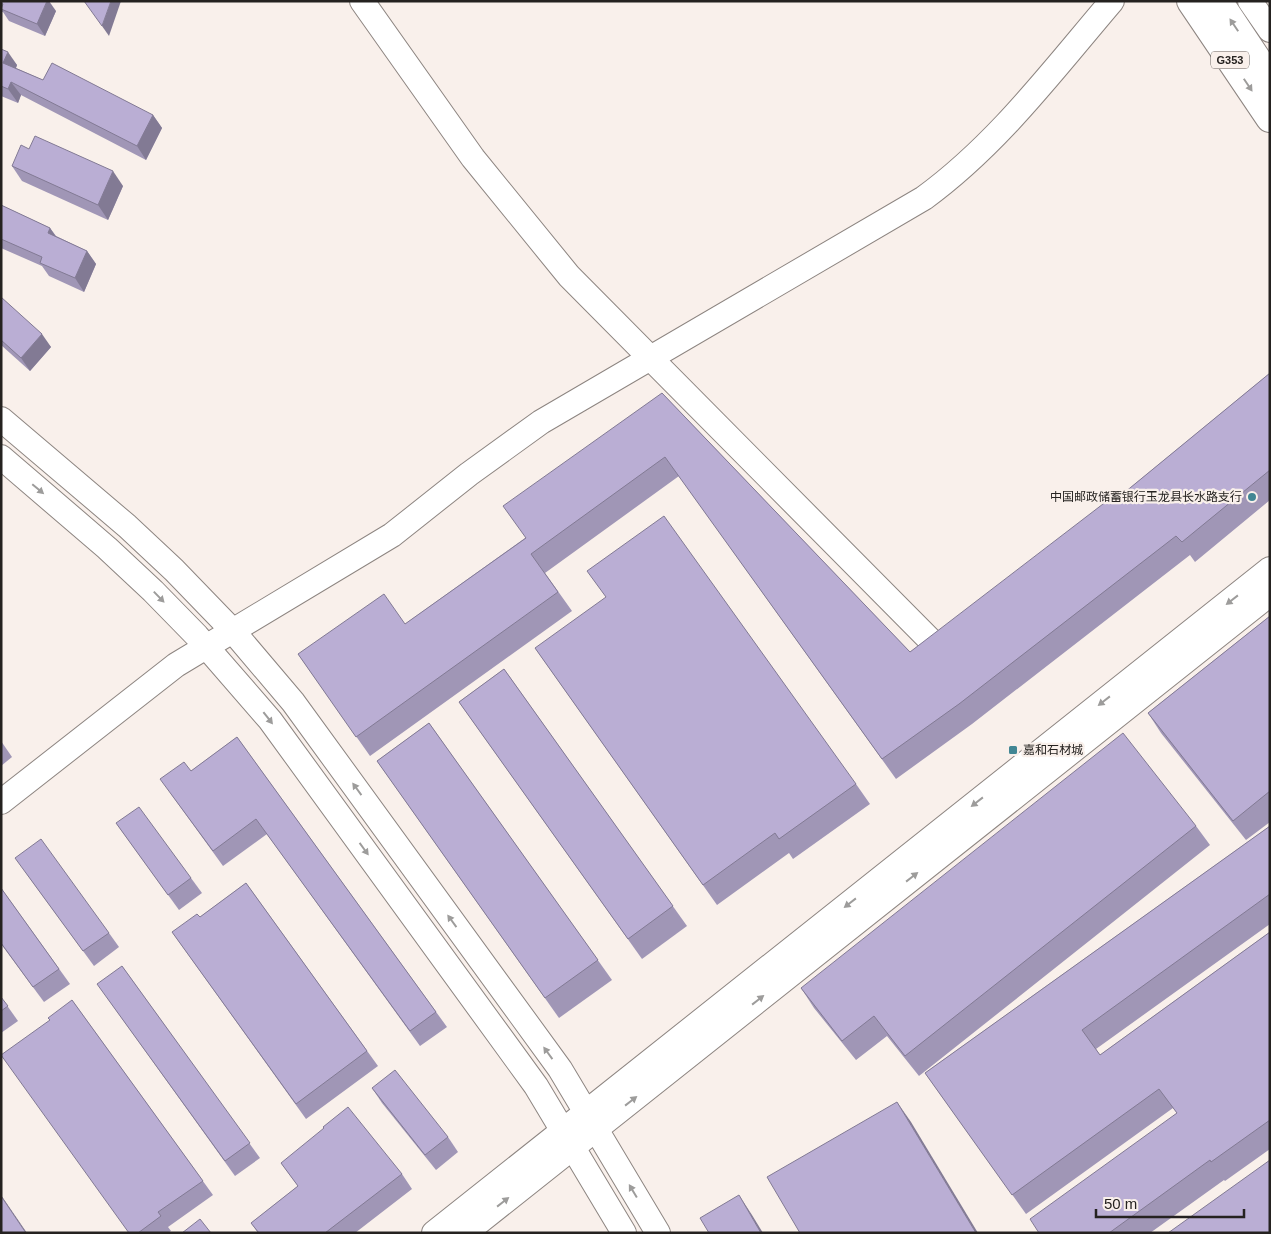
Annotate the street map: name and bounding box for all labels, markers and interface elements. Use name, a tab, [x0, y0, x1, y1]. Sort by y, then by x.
one-way arrow	[1229, 19, 1239, 32]
road number: G353	[1211, 52, 1249, 68]
one-way arrow	[1243, 79, 1253, 92]
one-way arrow	[32, 483, 44, 495]
place label: 中国邮政储蓄银行玉龙县长水路支行	[1050, 490, 1242, 504]
marker: 中国邮政储蓄银行玉龙县长水路支行	[1246, 491, 1258, 503]
one-way arrow	[153, 591, 165, 603]
one-way arrow	[1225, 594, 1238, 605]
one-way arrow	[1098, 695, 1111, 706]
one-way arrow	[263, 711, 274, 724]
place label: 嘉和石材城	[1023, 743, 1083, 757]
marker: 嘉和石材城	[1007, 744, 1019, 756]
one-way arrow	[352, 782, 362, 796]
one-way arrow	[971, 796, 984, 807]
one-way arrow	[359, 842, 369, 856]
one-way arrow	[906, 872, 919, 883]
one-way arrow	[844, 897, 857, 908]
one-way arrow	[447, 915, 458, 928]
one-way arrow	[751, 995, 764, 1006]
one-way arrow	[543, 1046, 553, 1060]
one-way arrow	[624, 1096, 637, 1107]
one-way arrow	[628, 1184, 637, 1197]
scale bar	[1096, 1186, 1244, 1218]
text: 50 m	[1104, 1195, 1137, 1212]
one-way arrow	[497, 1197, 510, 1208]

